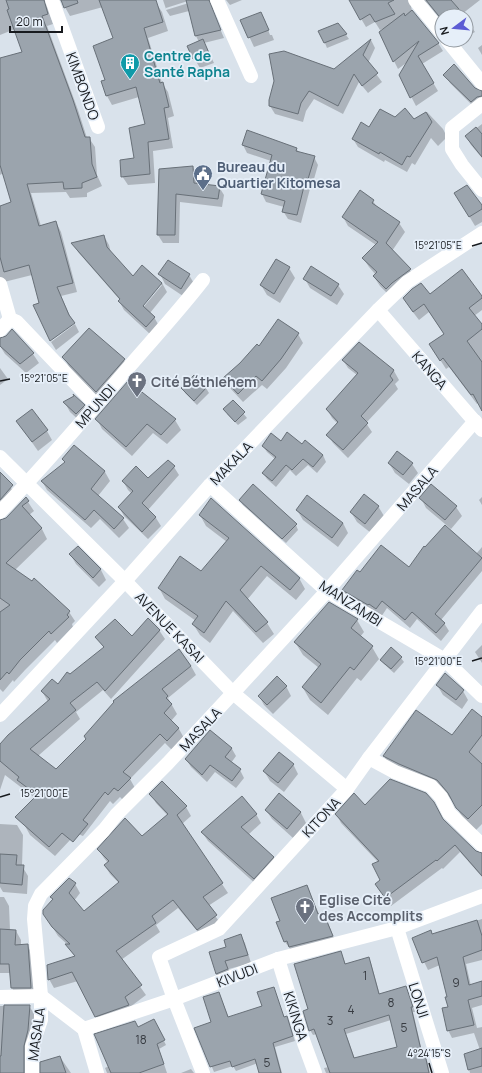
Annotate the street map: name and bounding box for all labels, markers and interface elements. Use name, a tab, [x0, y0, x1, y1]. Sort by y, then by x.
scale bar	[10, 8, 62, 34]
north arrow	[434, 8, 474, 48]
text: 20 m	[16, 13, 43, 30]
text: N	[436, 25, 452, 37]
place label: Centre de Santé Rapha	[144, 46, 230, 81]
street label: KIMBONDO	[62, 49, 104, 123]
building icon: Centre de Santé Rapha	[119, 52, 141, 80]
place label: Bureau du Quartier Kitomesa	[217, 157, 341, 192]
public building icon: Bureau du Quartier Kitomesa	[192, 163, 214, 191]
text: 15°21'05"E	[414, 238, 462, 252]
street label: KANGA	[408, 347, 452, 393]
church icon: Cité Béthlehem	[126, 370, 148, 398]
text: 15°21'05"E	[20, 371, 68, 385]
place label: Cité Béthlehem	[151, 372, 257, 391]
street label: MPUNDI	[71, 380, 119, 432]
street label: MAKALA	[205, 437, 257, 489]
street label: MASALA	[392, 461, 442, 515]
street label: MANZAMBI	[316, 576, 386, 630]
street label: AVENUE KASAI	[131, 587, 209, 667]
text: 15°21'00"E	[414, 654, 462, 668]
street label: MASALA	[175, 703, 225, 755]
text: 15°21'00"E	[20, 786, 68, 800]
street label: KITONA	[298, 793, 345, 841]
place label: Eglise Cité des Accomplits	[319, 890, 423, 925]
church icon: Eglise Cité des Accomplits	[294, 896, 316, 924]
street label: KIVUDI	[214, 959, 260, 991]
house number: 1	[363, 967, 367, 984]
house number: 9	[452, 974, 460, 991]
street label: LONJI	[404, 980, 434, 1020]
street label: KIKINGA	[279, 989, 313, 1043]
house number: 8	[388, 994, 395, 1011]
house number: 4	[347, 1001, 355, 1018]
street label: MASALA	[23, 1006, 49, 1062]
house number: 3	[327, 1012, 333, 1029]
house number: 5	[401, 1019, 408, 1036]
house number: 18	[135, 1031, 147, 1048]
text: 4°24'15"S	[407, 1046, 451, 1060]
house number: 5	[264, 1054, 271, 1071]

